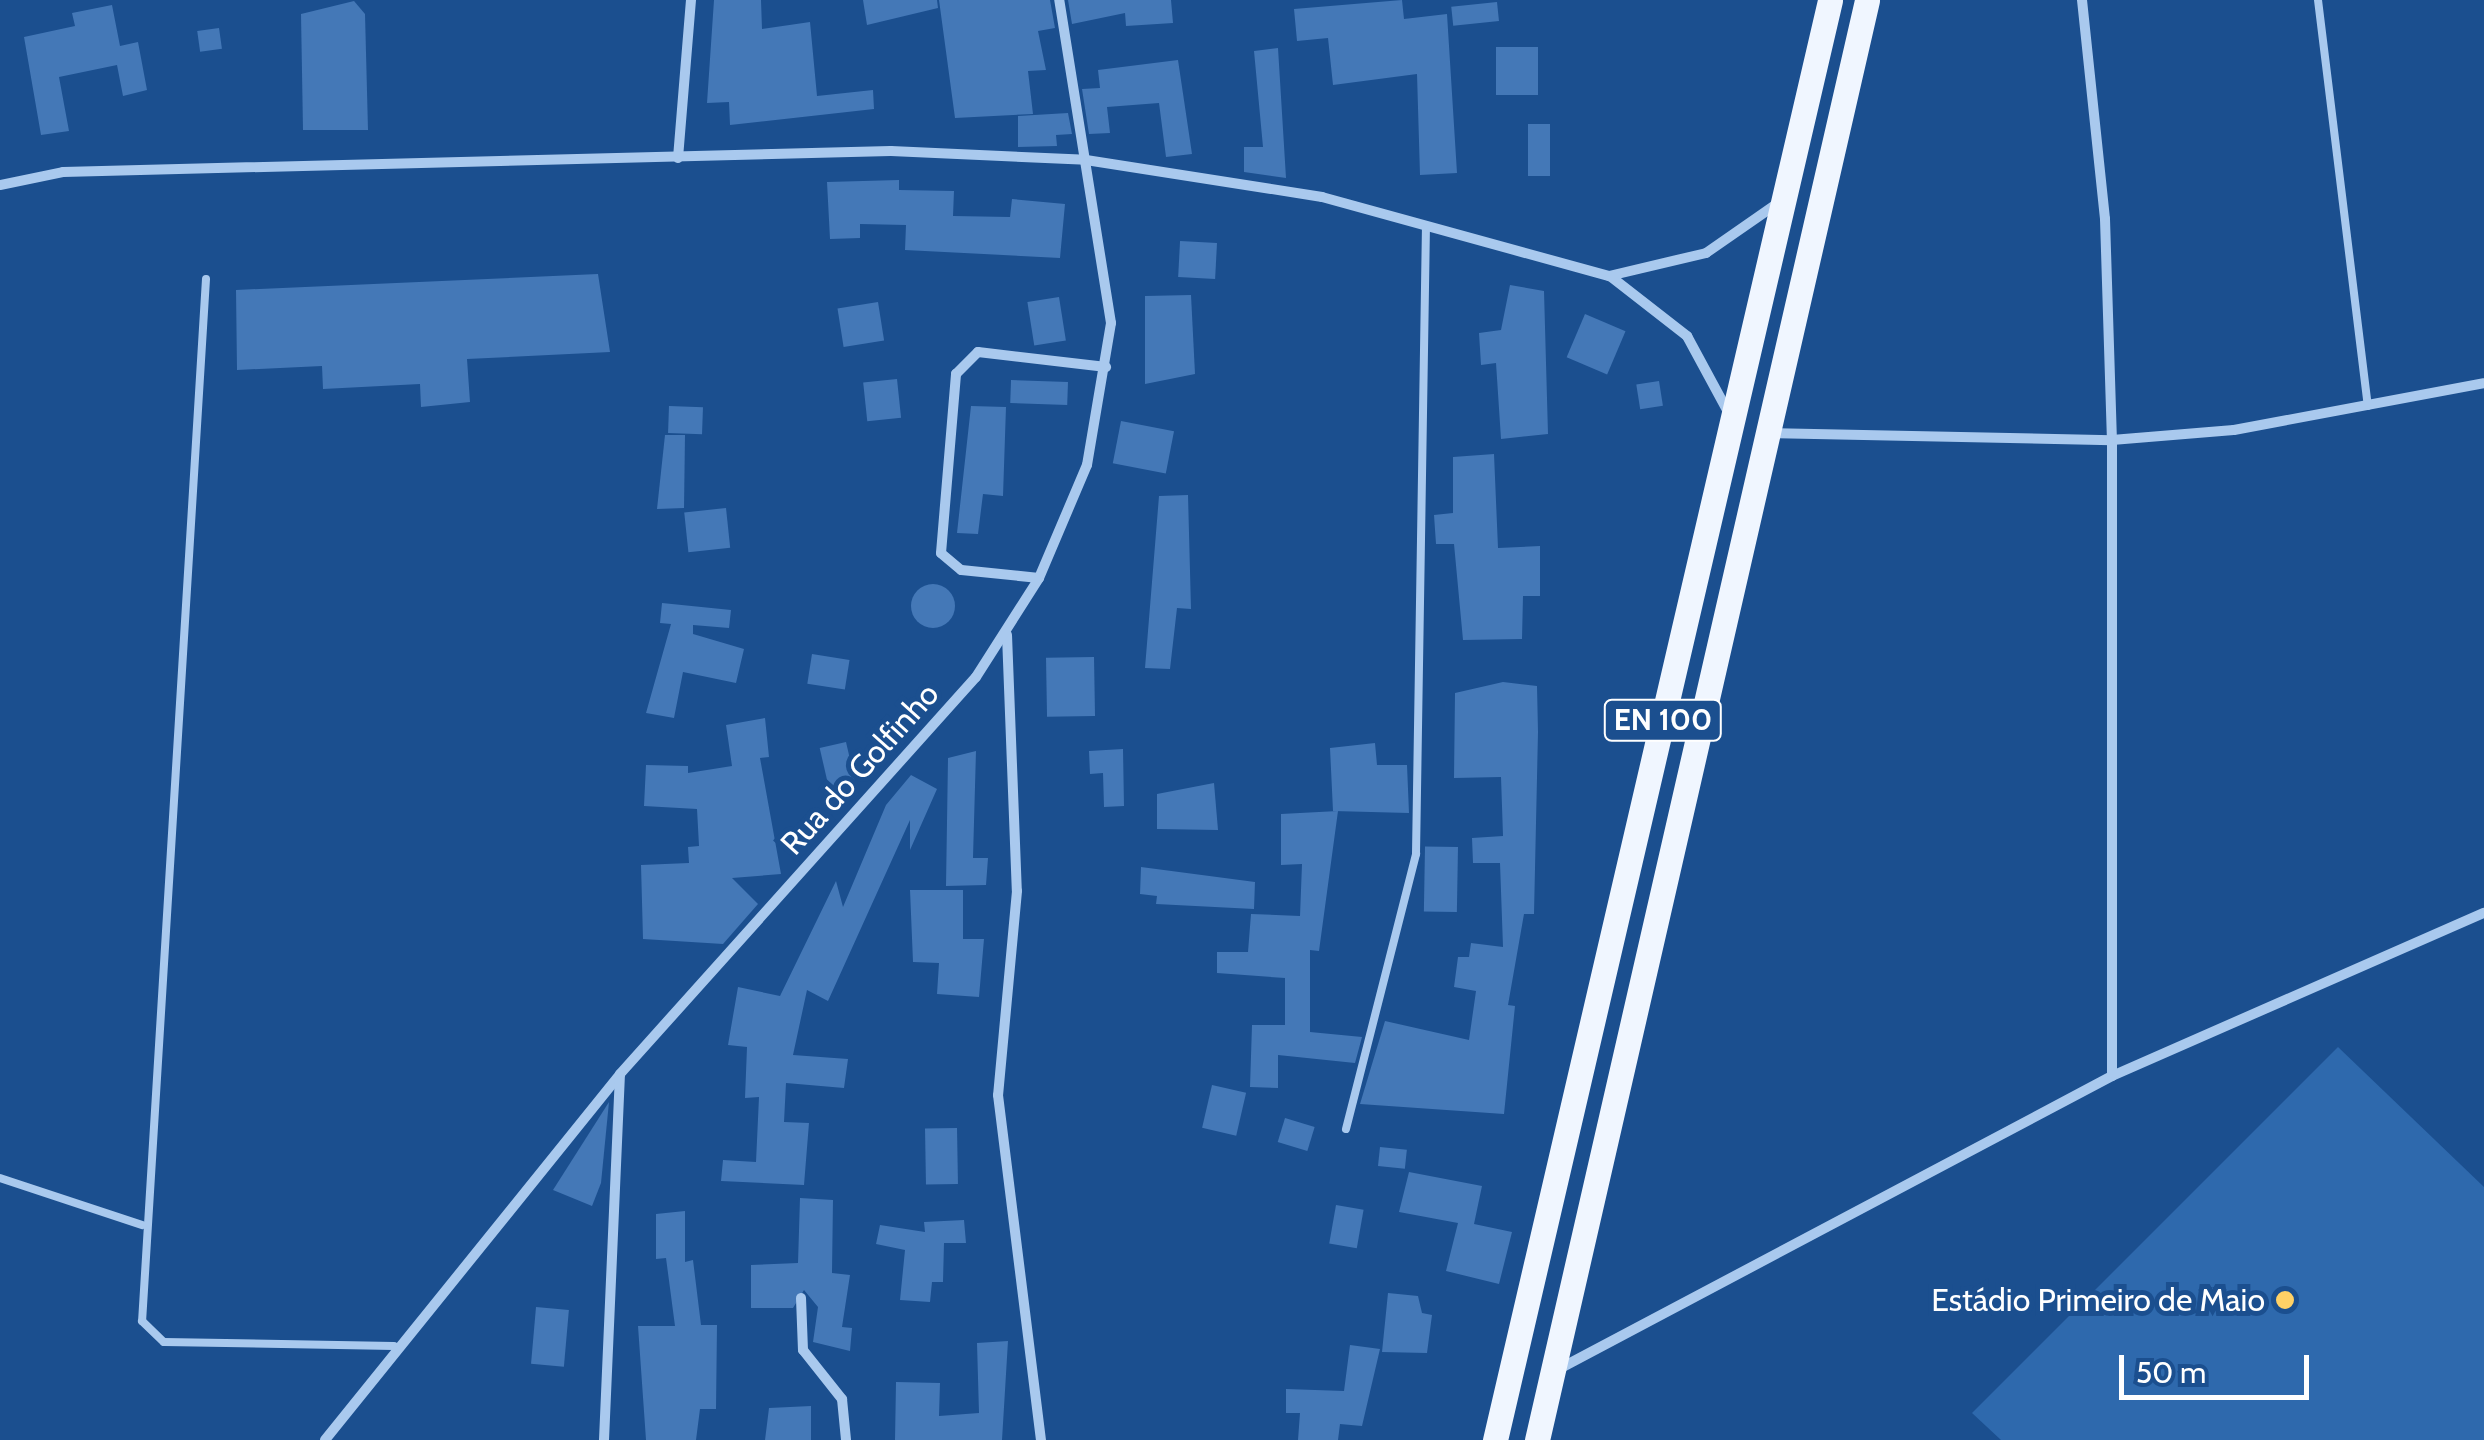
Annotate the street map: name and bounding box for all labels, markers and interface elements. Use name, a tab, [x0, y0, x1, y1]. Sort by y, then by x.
street label: Rua do Golfinho	[773, 675, 947, 863]
road number: EN 100	[1603, 695, 1723, 745]
place label: Estádio Primeiro de Maio	[1931, 1281, 2265, 1319]
marker: Estádio Primeiro de Maio	[2274, 1289, 2296, 1311]
scale bar	[2124, 1335, 2314, 1397]
text: 50 m	[2136, 1354, 2206, 1391]

